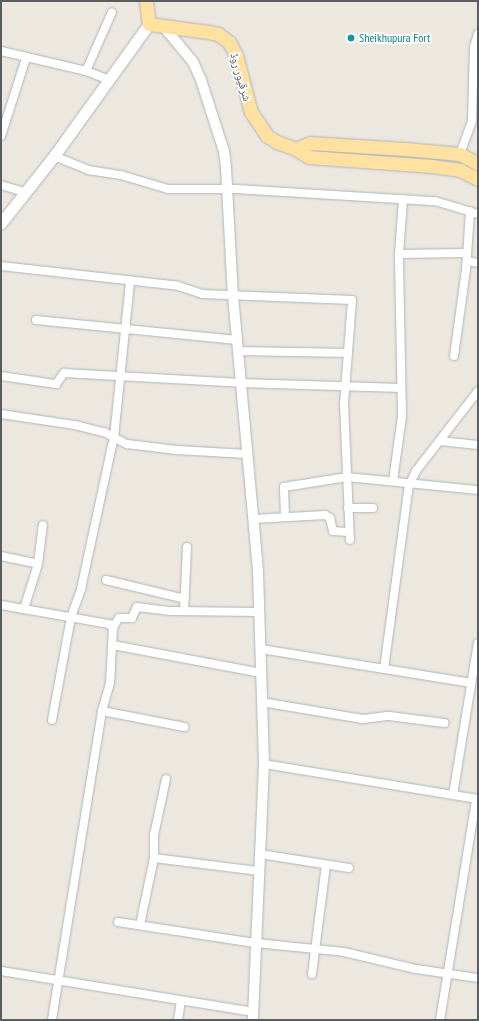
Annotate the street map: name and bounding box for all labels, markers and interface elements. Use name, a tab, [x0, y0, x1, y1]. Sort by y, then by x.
place label: Sheikhupura Fort	[359, 31, 430, 45]
marker: Sheikhupura Fort	[346, 33, 356, 43]
street label: شرقپور روڈ	[227, 51, 255, 103]

